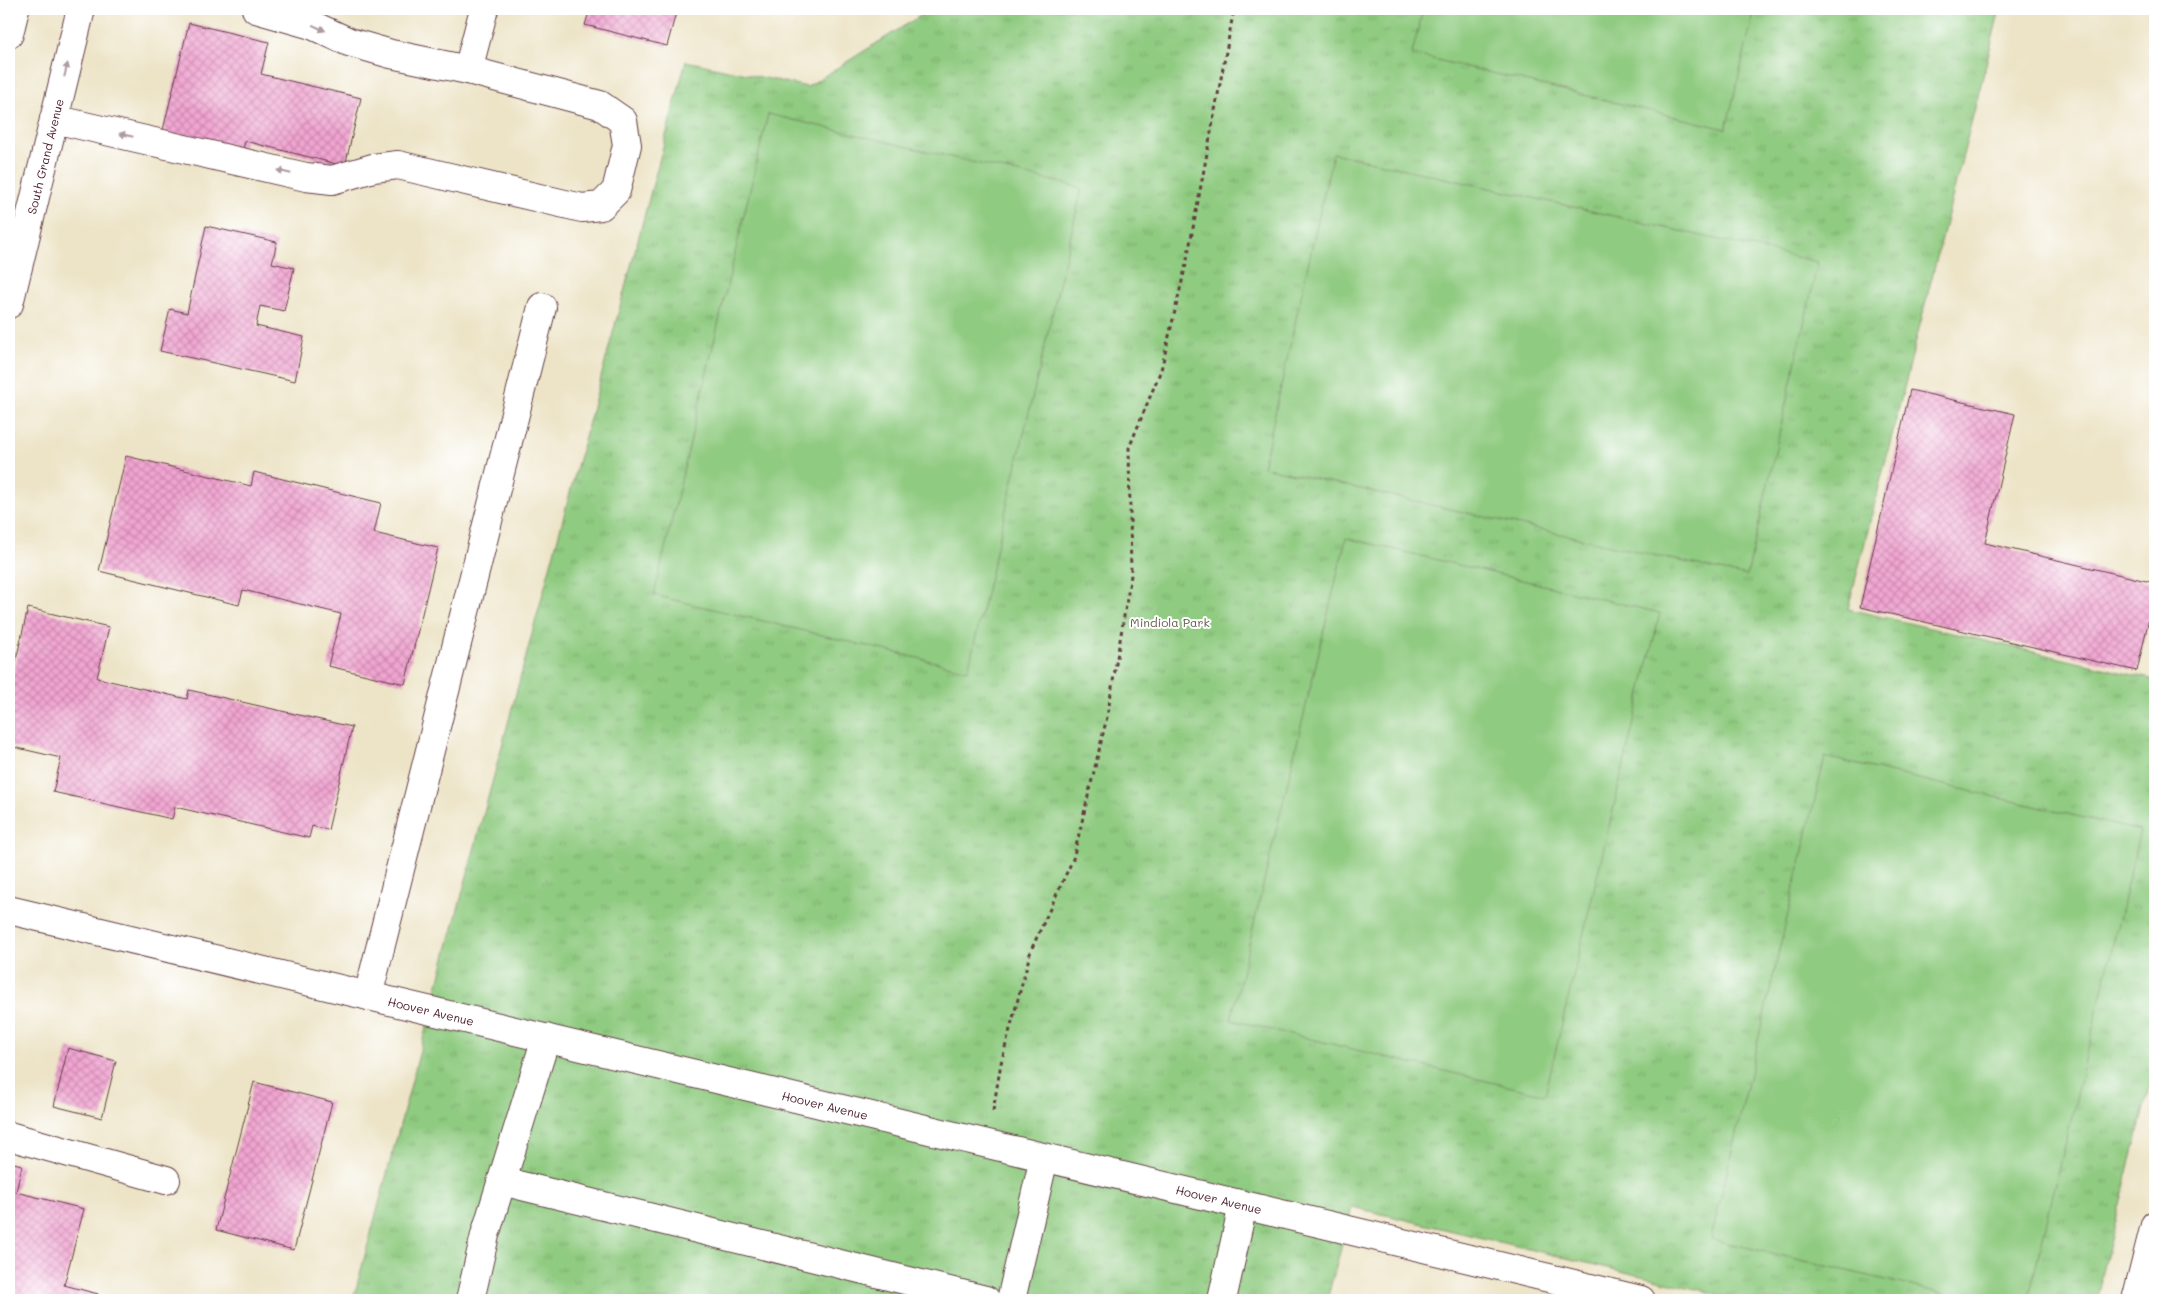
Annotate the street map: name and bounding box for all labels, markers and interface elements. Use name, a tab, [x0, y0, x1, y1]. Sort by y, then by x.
one-way arrow	[312, 25, 326, 33]
one-way arrow	[62, 62, 70, 77]
street label: South Grand Avenue	[23, 97, 67, 216]
one-way arrow	[118, 131, 133, 139]
one-way arrow	[276, 168, 291, 176]
park label: Mindiola Park	[1130, 614, 1210, 630]
street label: Hoover Avenue	[386, 993, 476, 1029]
street label: Hoover Avenue	[780, 1087, 870, 1123]
street label: Hoover Avenue	[1174, 1181, 1264, 1217]

